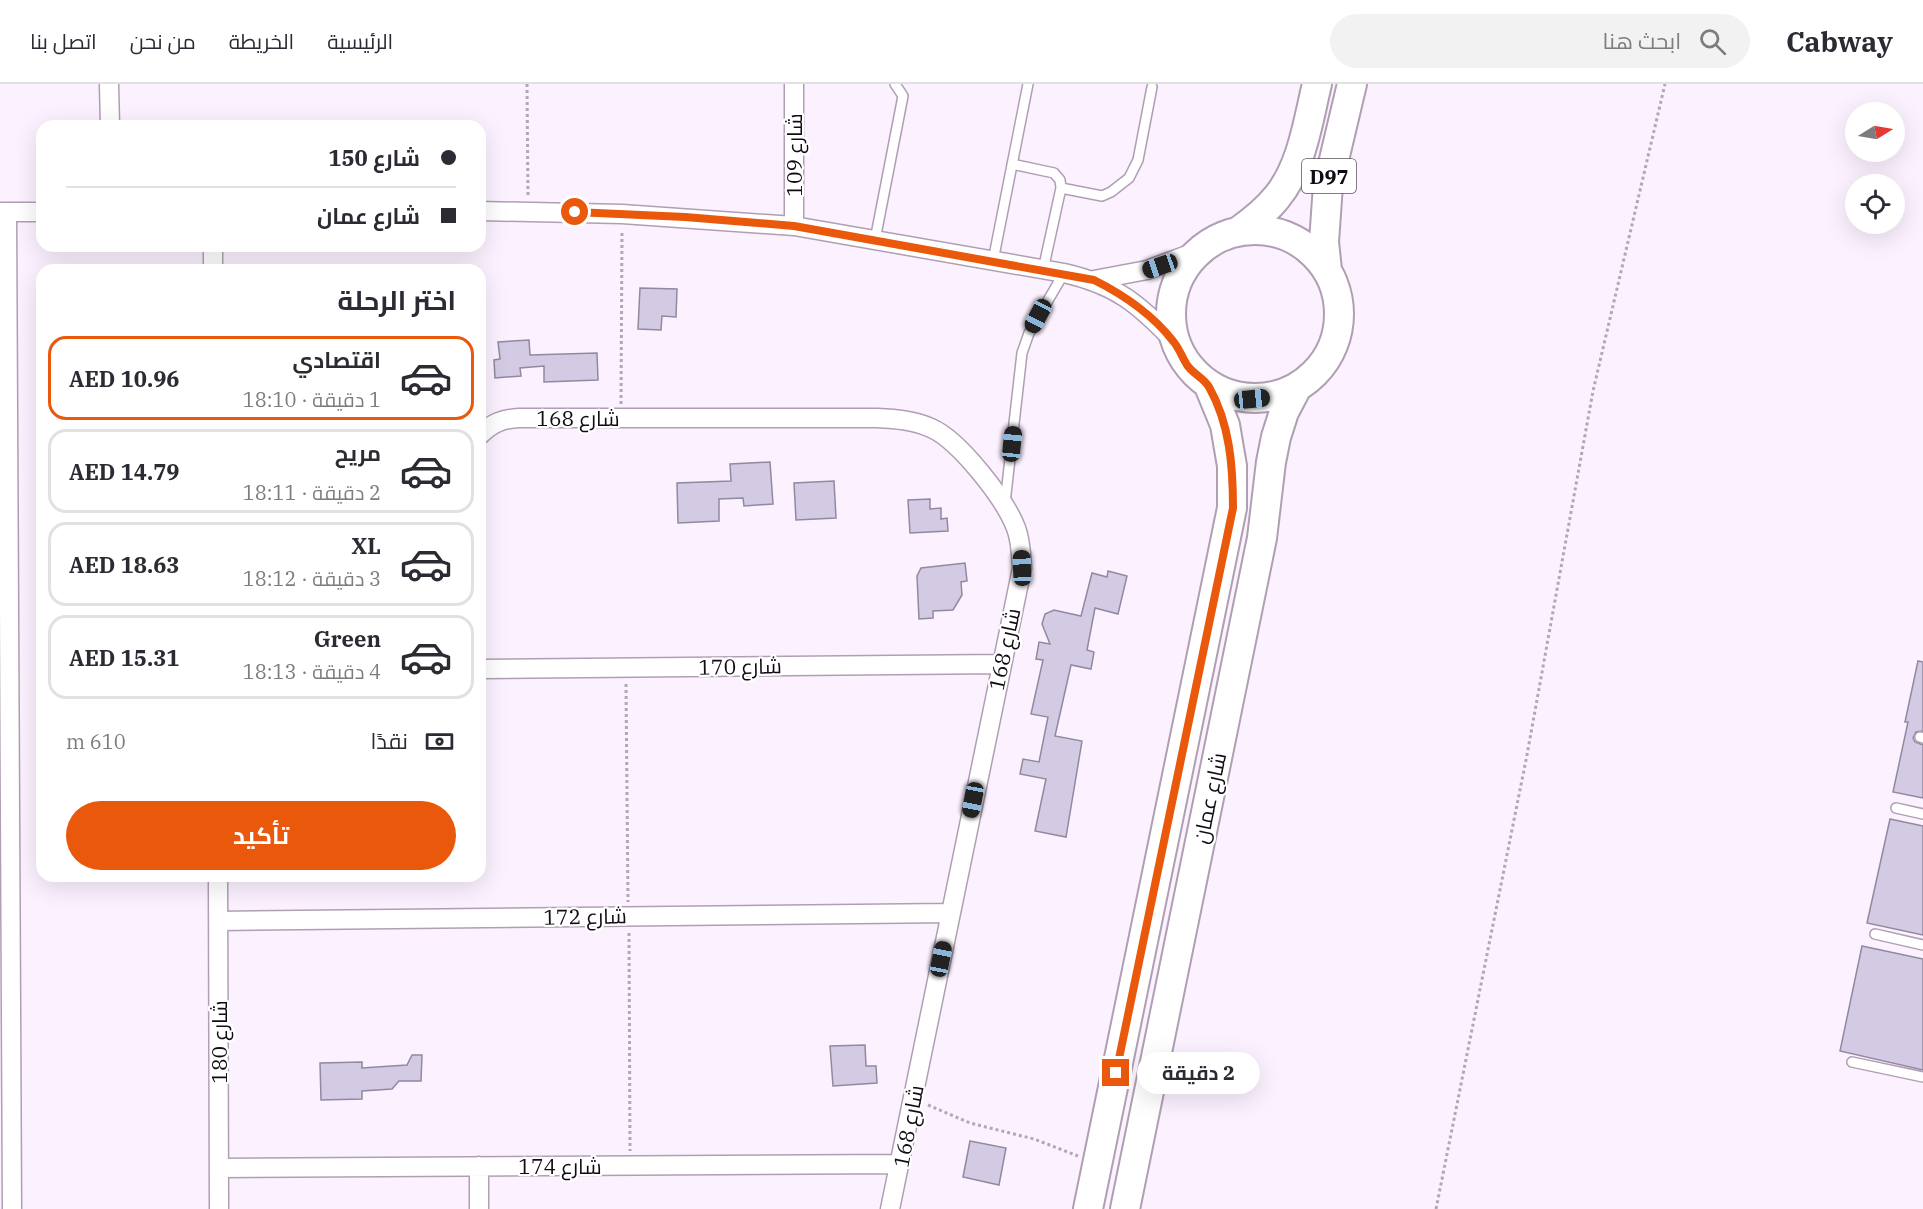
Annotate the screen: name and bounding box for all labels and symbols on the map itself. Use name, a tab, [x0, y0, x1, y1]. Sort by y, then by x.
north arrow	[1845, 102, 1905, 162]
street label: شارع 109	[780, 113, 809, 197]
road number: D97	[1302, 159, 1356, 193]
route start	[561, 198, 588, 225]
car	[1140, 252, 1180, 280]
car	[1022, 296, 1054, 336]
car	[1233, 388, 1271, 410]
street label: شارع 168	[536, 404, 620, 433]
car	[1001, 425, 1023, 463]
car	[1012, 550, 1032, 586]
street label: شارع 168	[982, 605, 1027, 693]
street label: شارع 170	[698, 651, 782, 682]
street label: شارع عمان	[1186, 750, 1233, 846]
car	[961, 781, 985, 819]
street label: شارع 172	[543, 901, 627, 932]
car	[929, 940, 953, 978]
street label: شارع 180	[205, 1000, 234, 1084]
callout: 2 دقيقة	[1137, 1052, 1260, 1094]
route end	[1102, 1059, 1129, 1086]
street label: شارع 168	[886, 1082, 931, 1170]
street label: شارع 174	[518, 1152, 602, 1181]

